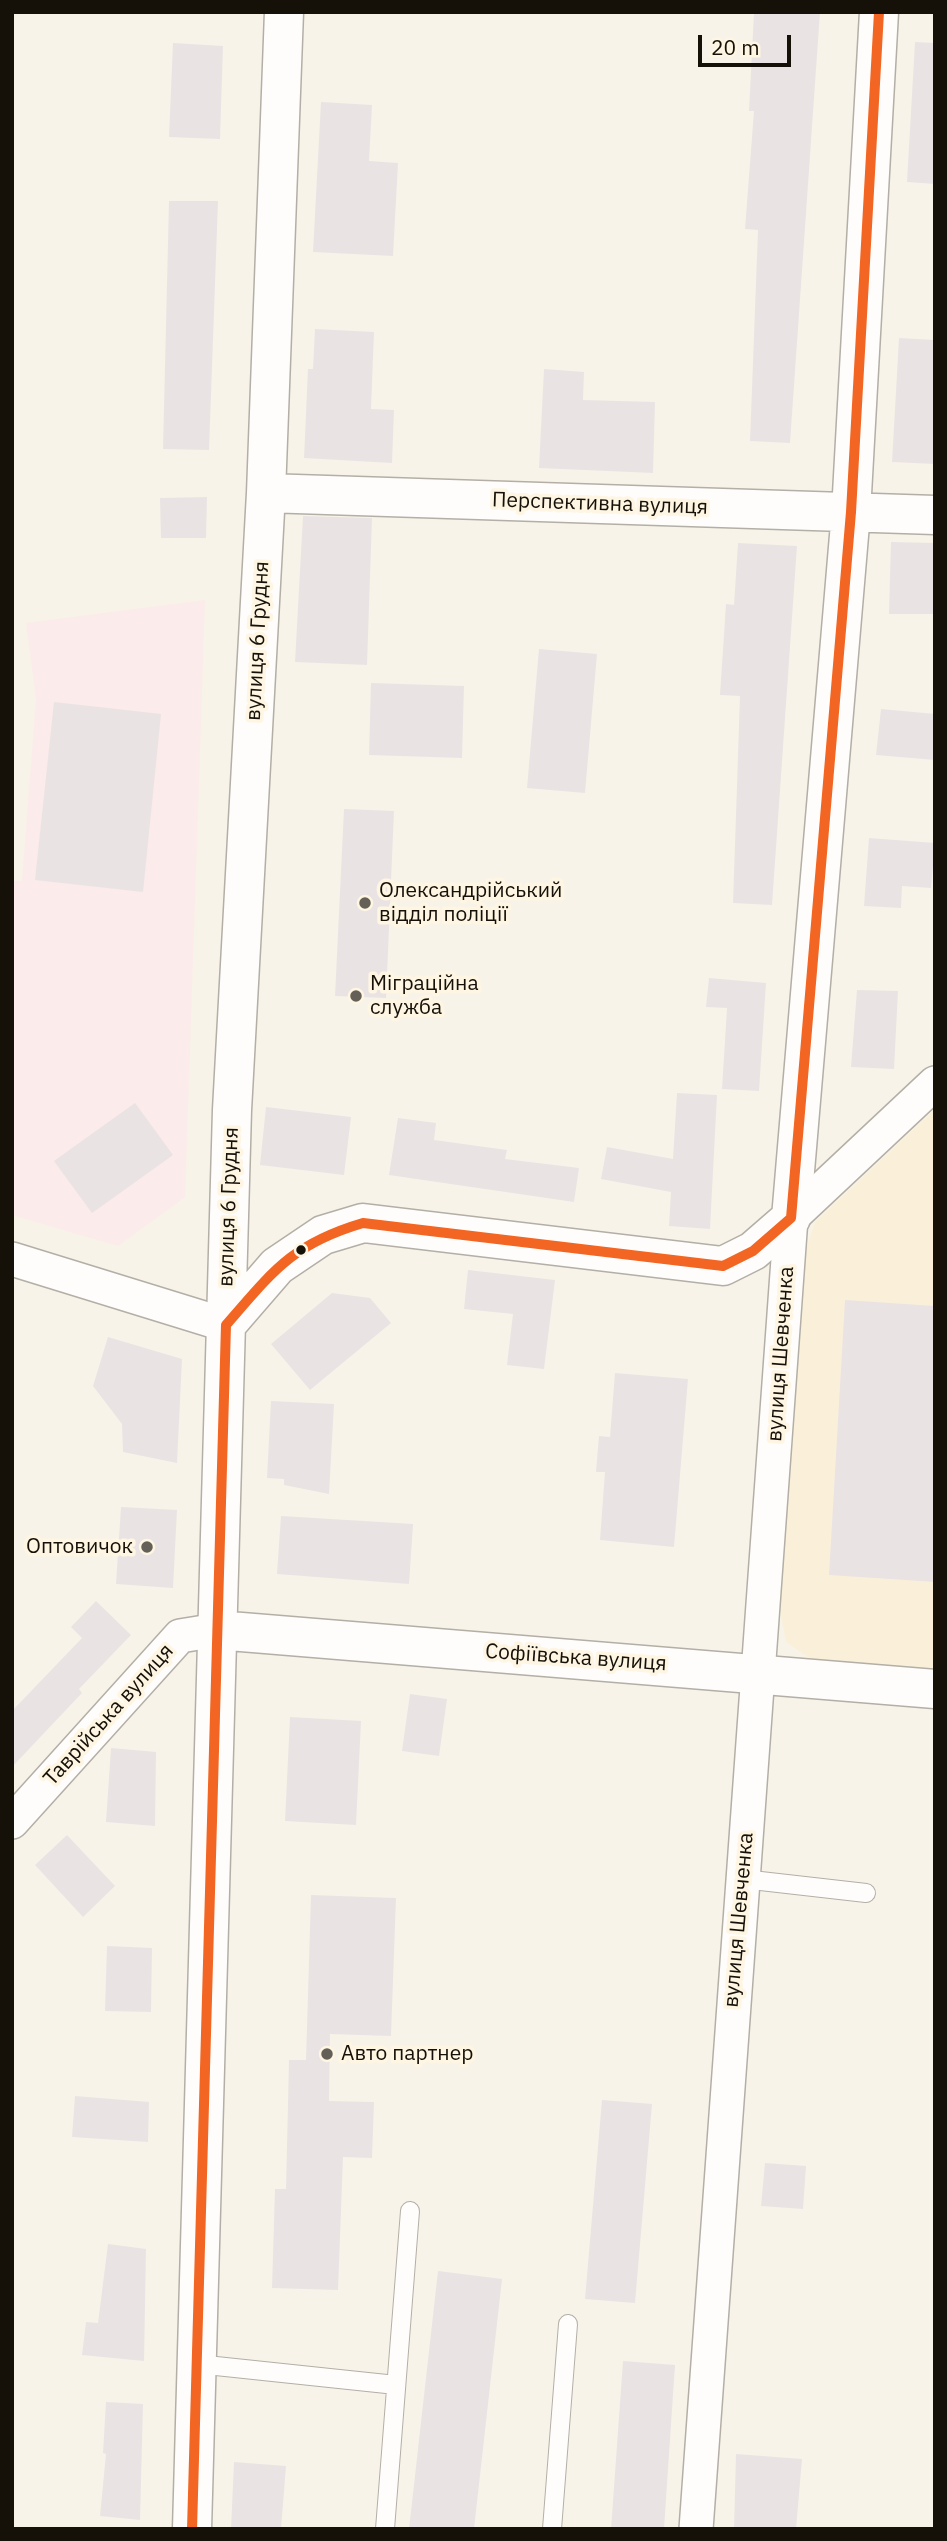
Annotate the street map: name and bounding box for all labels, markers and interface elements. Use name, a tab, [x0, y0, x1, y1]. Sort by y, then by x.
scale bar	[702, 21, 795, 65]
text: 20 m	[711, 33, 760, 61]
street label: Перспективна вулиця	[492, 488, 708, 520]
street label: вулиця 6 Грудня	[241, 561, 275, 721]
place label: Олександрійський відділ поліції	[379, 878, 562, 928]
marker: Олександрійський відділ поліції	[357, 895, 373, 911]
place label: Міграційна служба	[370, 971, 479, 1021]
marker: Міграційна служба	[348, 988, 364, 1004]
street label: вулиця 6 Грудня	[214, 1127, 244, 1287]
unlabelled marker	[294, 1243, 308, 1257]
street label: вулиця Шевченка	[762, 1266, 800, 1442]
place label: Оптовичок	[26, 1534, 133, 1560]
marker: Оптовичок	[139, 1539, 155, 1555]
street label: Таврійська вулиця	[39, 1639, 179, 1791]
street label: Софіївська вулиця	[484, 1639, 668, 1677]
street label: вулиця Шевченка	[719, 1831, 759, 2009]
place label: Авто партнер	[341, 2041, 473, 2067]
marker: Авто партнер	[319, 2046, 335, 2062]

